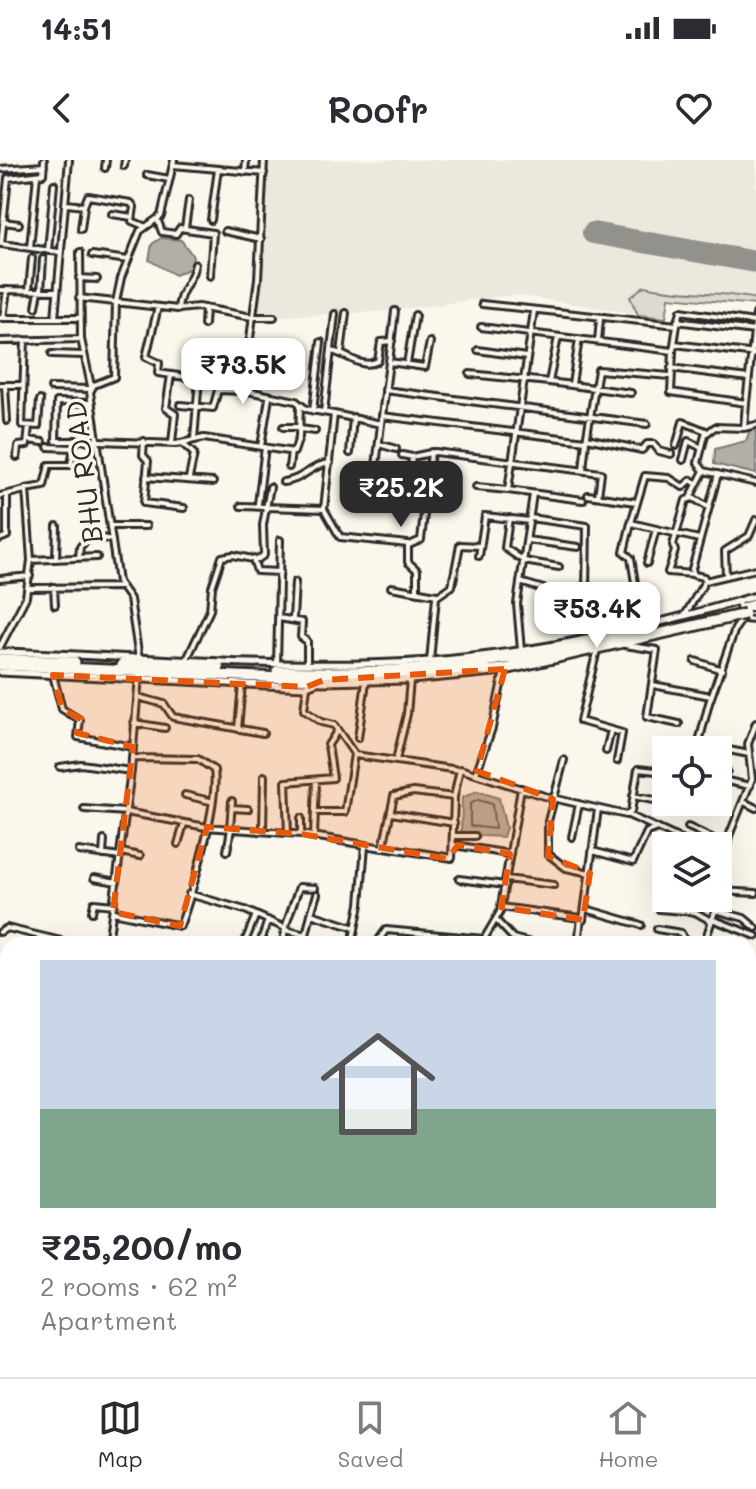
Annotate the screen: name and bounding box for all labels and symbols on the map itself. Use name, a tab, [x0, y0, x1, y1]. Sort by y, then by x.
pin: ₹73.5K	[178, 338, 308, 406]
street label: BHU ROAD	[56, 399, 110, 546]
pin: ₹25.2K	[336, 461, 466, 529]
pin: ₹53.4K	[532, 582, 662, 650]

